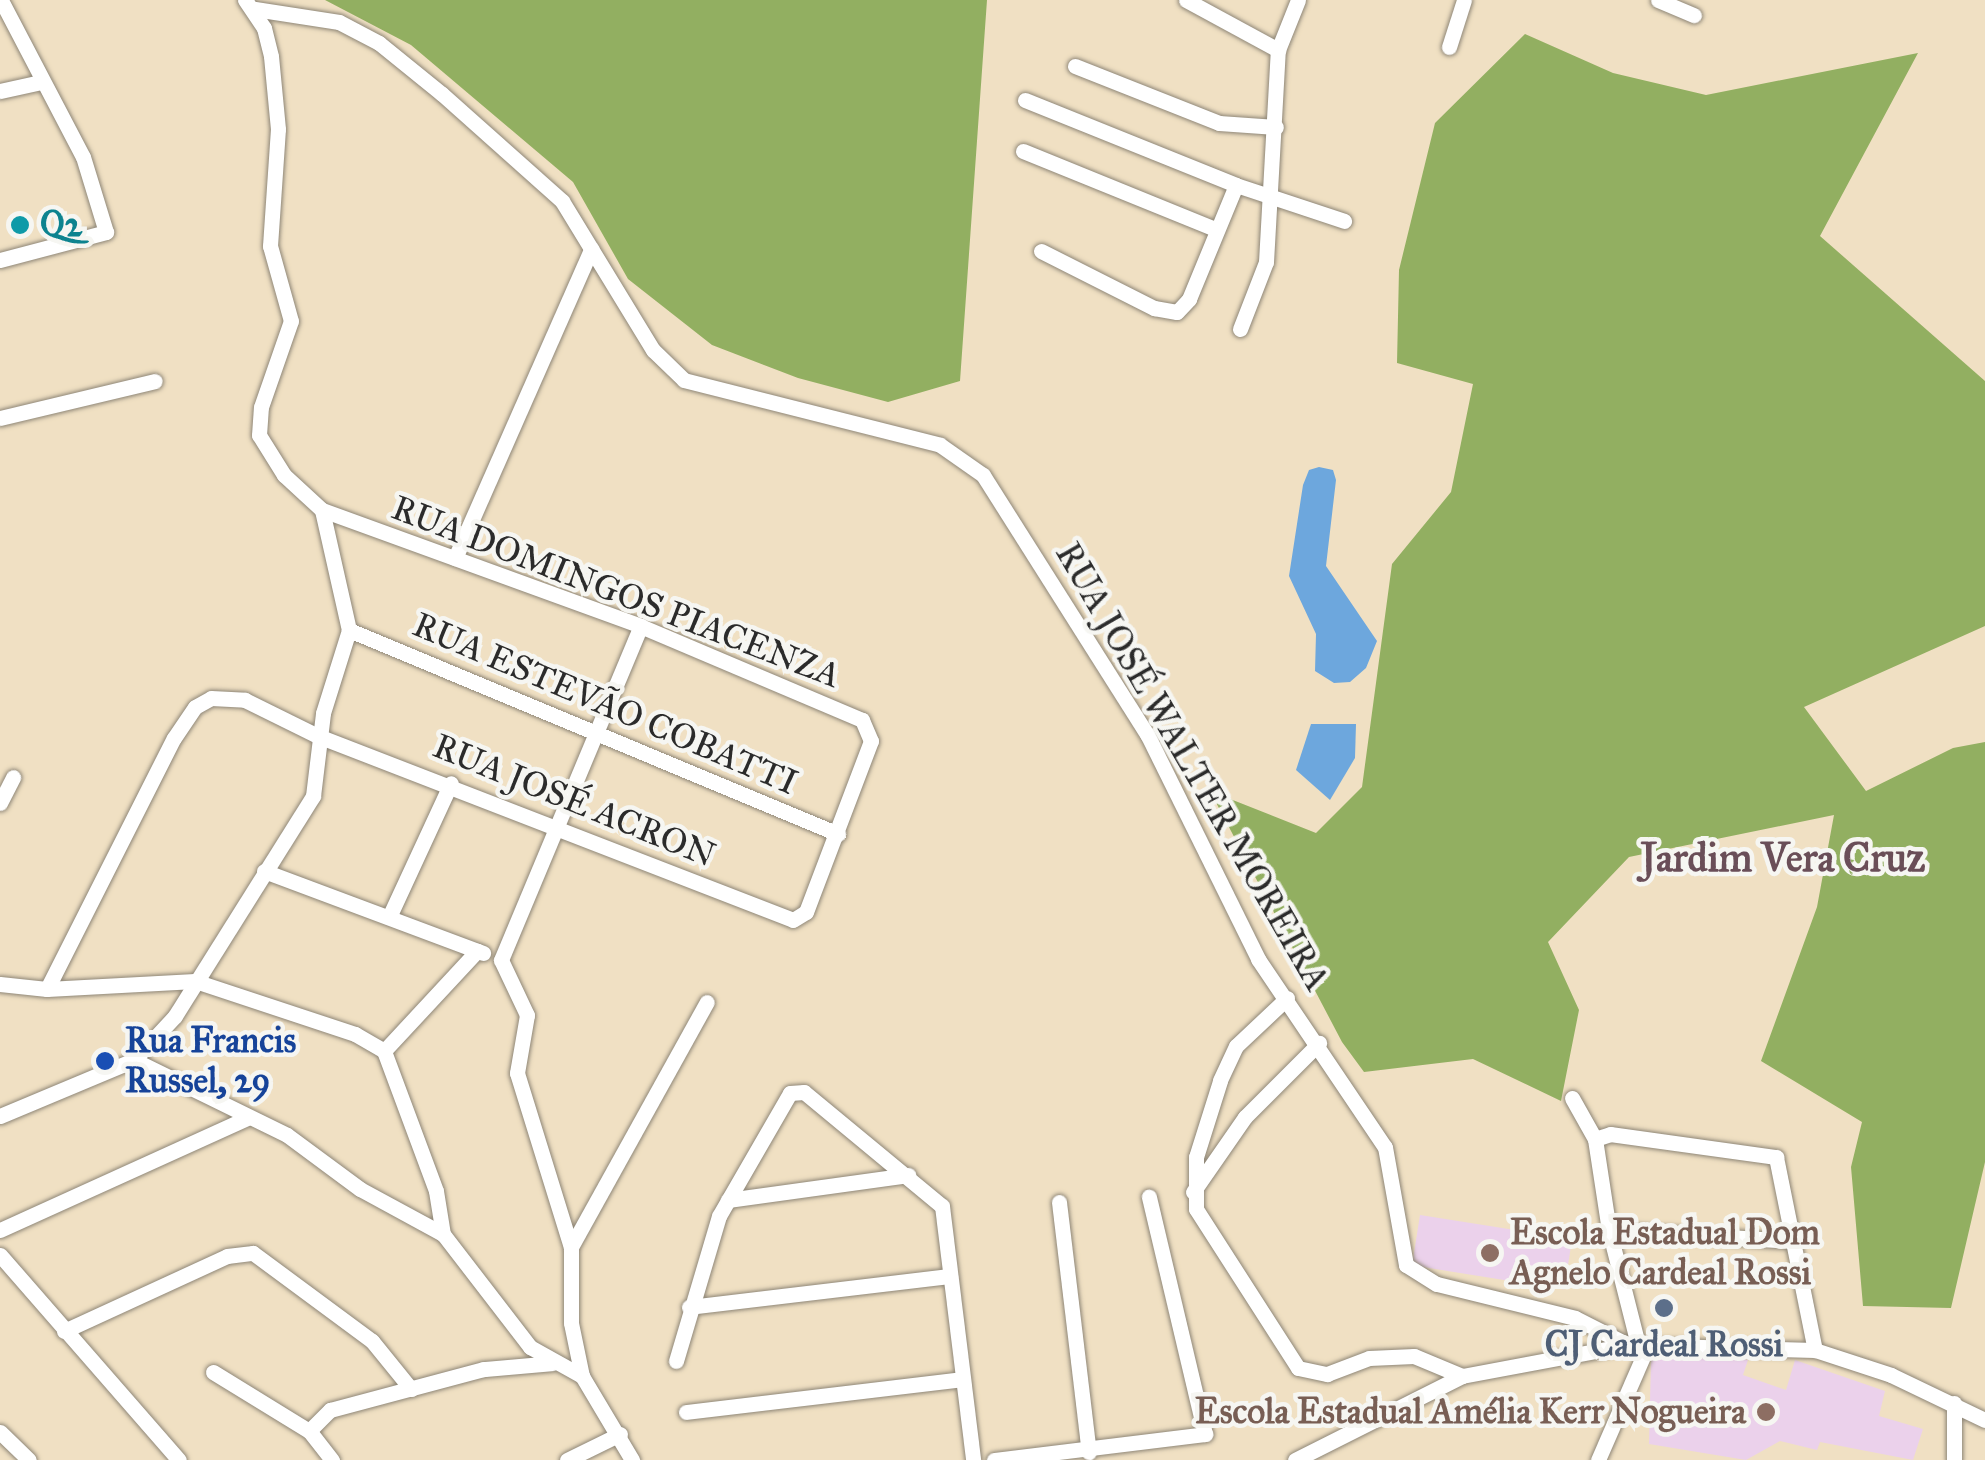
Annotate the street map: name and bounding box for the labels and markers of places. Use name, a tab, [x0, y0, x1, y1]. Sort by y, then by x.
place label: Q2	[40, 204, 82, 246]
marker: Q2	[9, 214, 31, 236]
place label: Rua Francis Russel, 29	[125, 1020, 296, 1102]
marker: Rua Francis Russel, 29	[94, 1050, 116, 1072]
place label: Escola Estadual Dom Agnelo Cardeal Rossi	[1510, 1212, 1820, 1294]
marker: Escola Estadual Dom Agnelo Cardeal Rossi	[1479, 1242, 1501, 1264]
marker: CJ Cardeal Rossi	[1653, 1297, 1675, 1319]
place label: CJ Cardeal Rossi	[1545, 1324, 1783, 1366]
place label: Escola Estadual Amélia Kerr Nogueira	[1195, 1391, 1746, 1433]
marker: Escola Estadual Amélia Kerr Nogueira	[1755, 1401, 1777, 1423]

